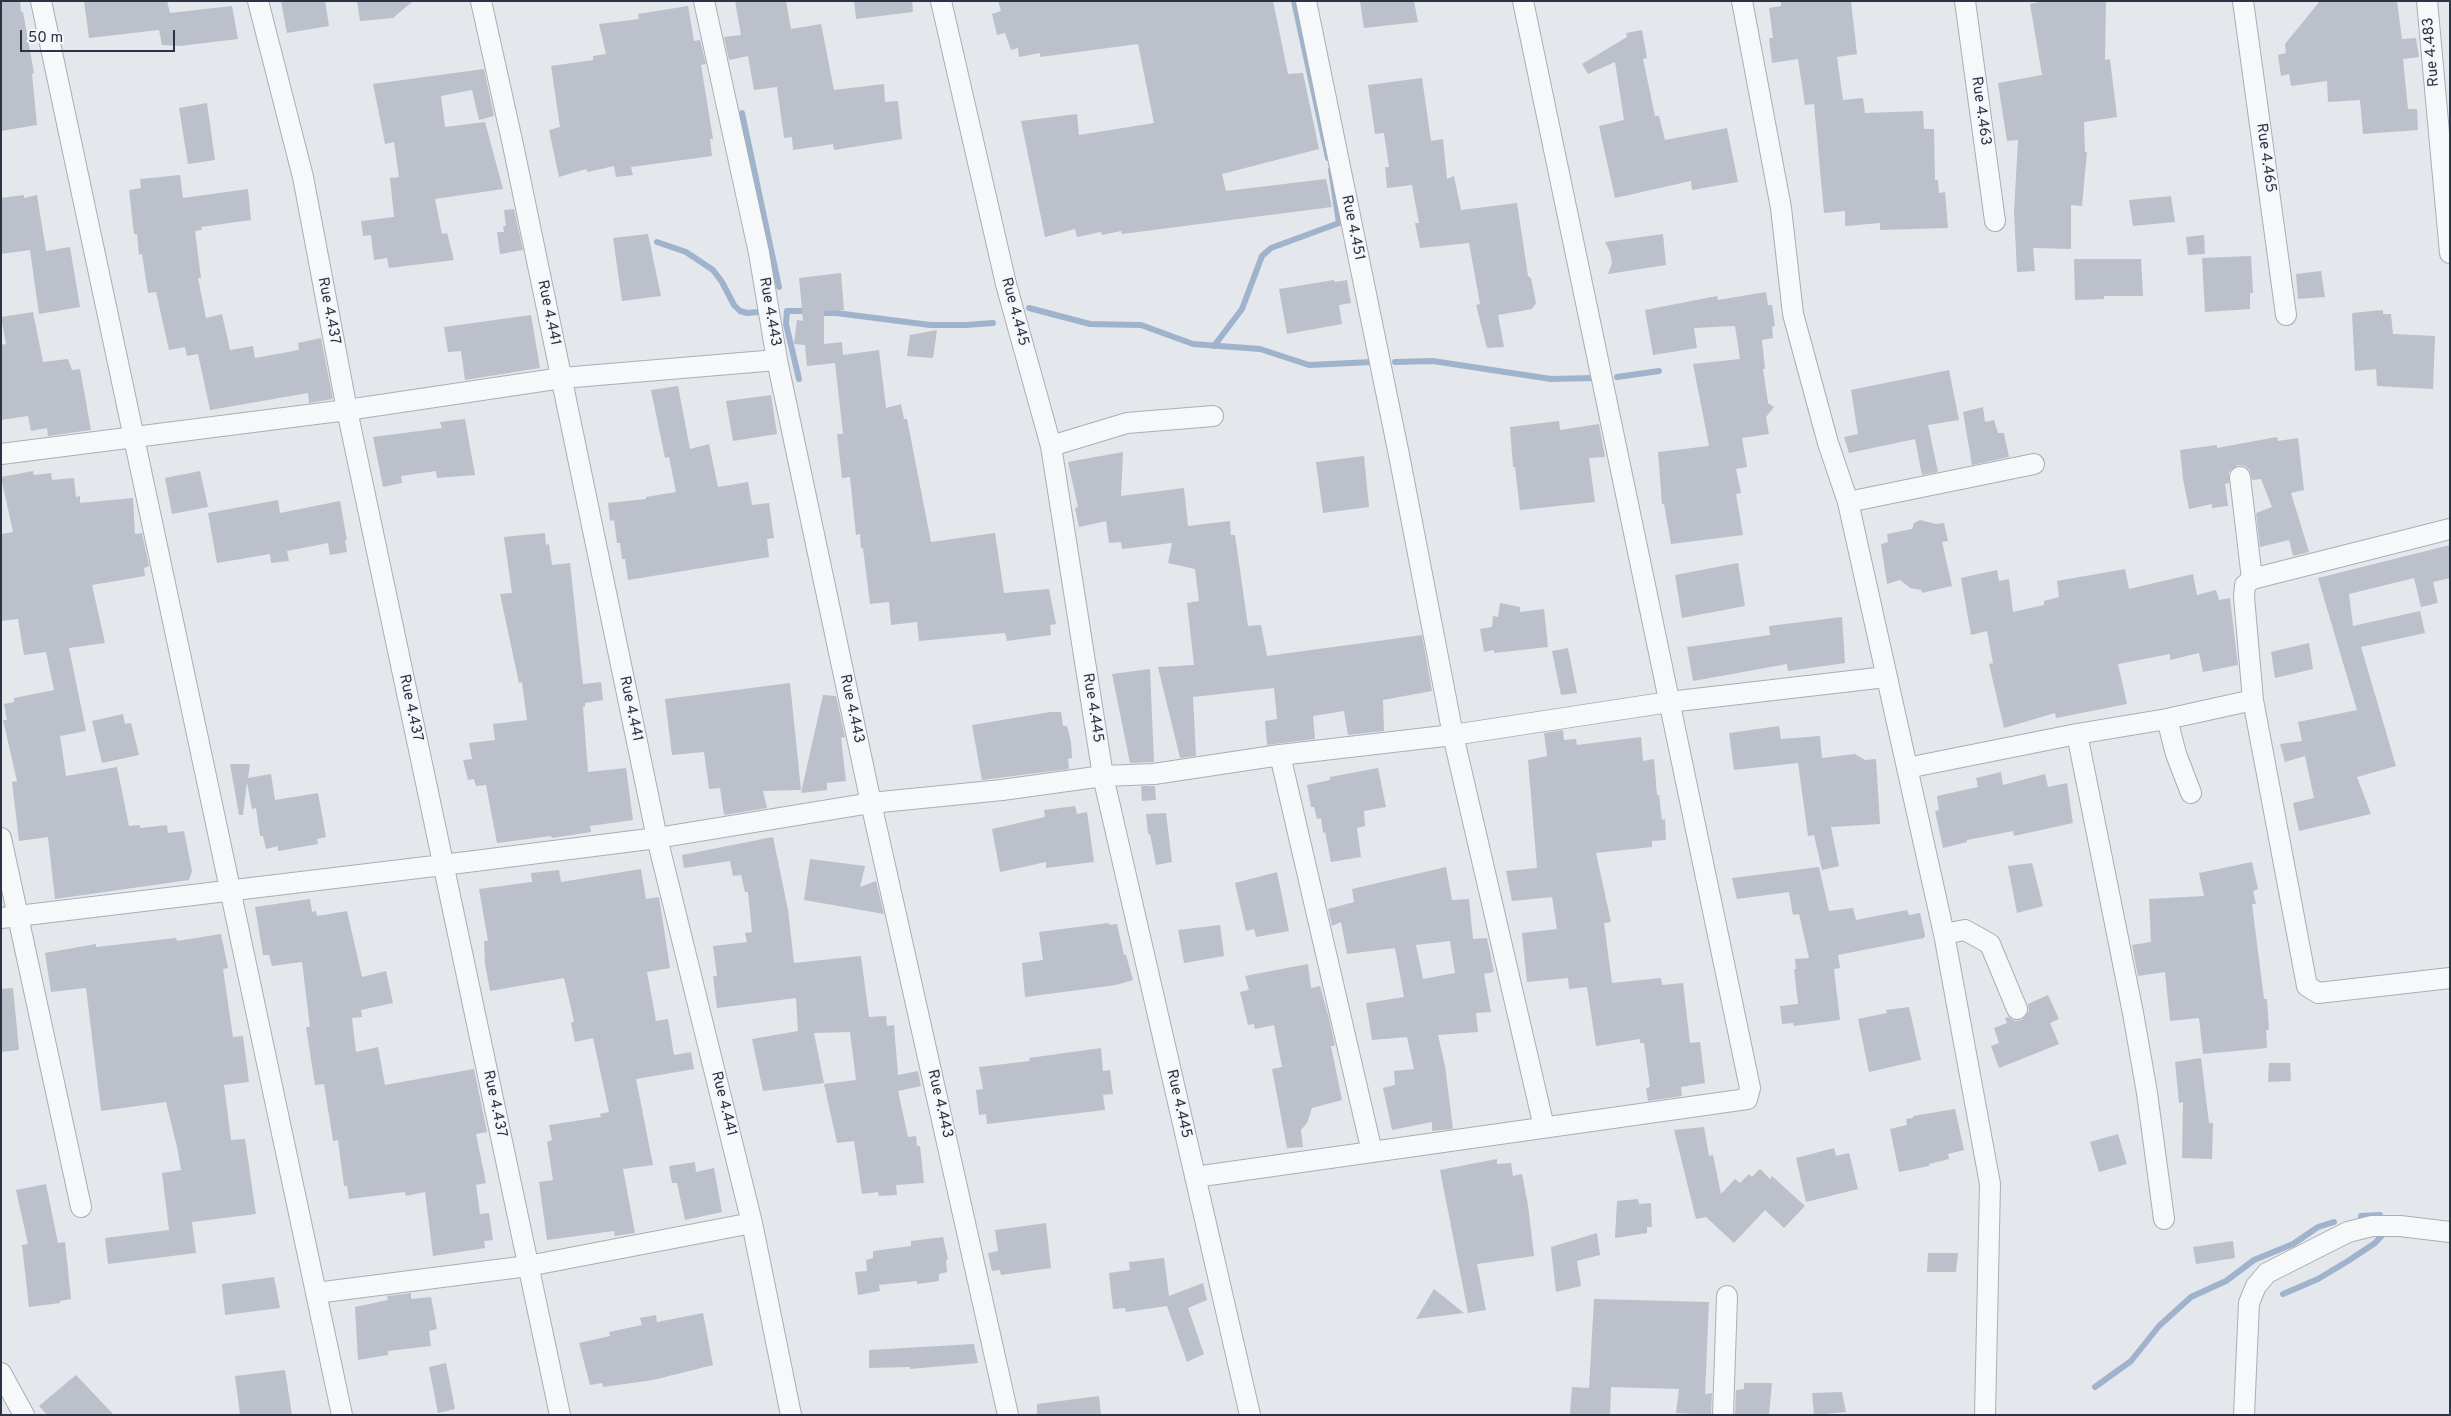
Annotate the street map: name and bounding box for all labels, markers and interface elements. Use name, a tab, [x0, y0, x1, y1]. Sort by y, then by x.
street label: Rue 4.483	[2420, 16, 2444, 88]
scale bar	[22, 20, 178, 52]
text: 50 m	[28, 29, 63, 48]
street label: Rue 4.463	[1966, 75, 1994, 147]
street label: Rue 4.465	[2251, 122, 2279, 194]
street label: Rue 4.451	[1336, 194, 1368, 262]
street label: Rue 4.437	[313, 276, 343, 346]
street label: Rue 4.443	[754, 276, 784, 348]
street label: Rue 4.445	[996, 276, 1032, 348]
street label: Rue 4.441	[532, 279, 564, 347]
street label: Rue 4.445	[1078, 672, 1106, 744]
street label: Rue 4.437	[394, 673, 426, 743]
street label: Rue 4.443	[835, 673, 867, 745]
street label: Rue 4.441	[614, 675, 646, 743]
street label: Rue 4.443	[922, 1068, 956, 1140]
street label: Rue 4.445	[1161, 1068, 1195, 1140]
street label: Rue 4.437	[478, 1069, 510, 1139]
street label: Rue 4.441	[706, 1070, 740, 1138]

